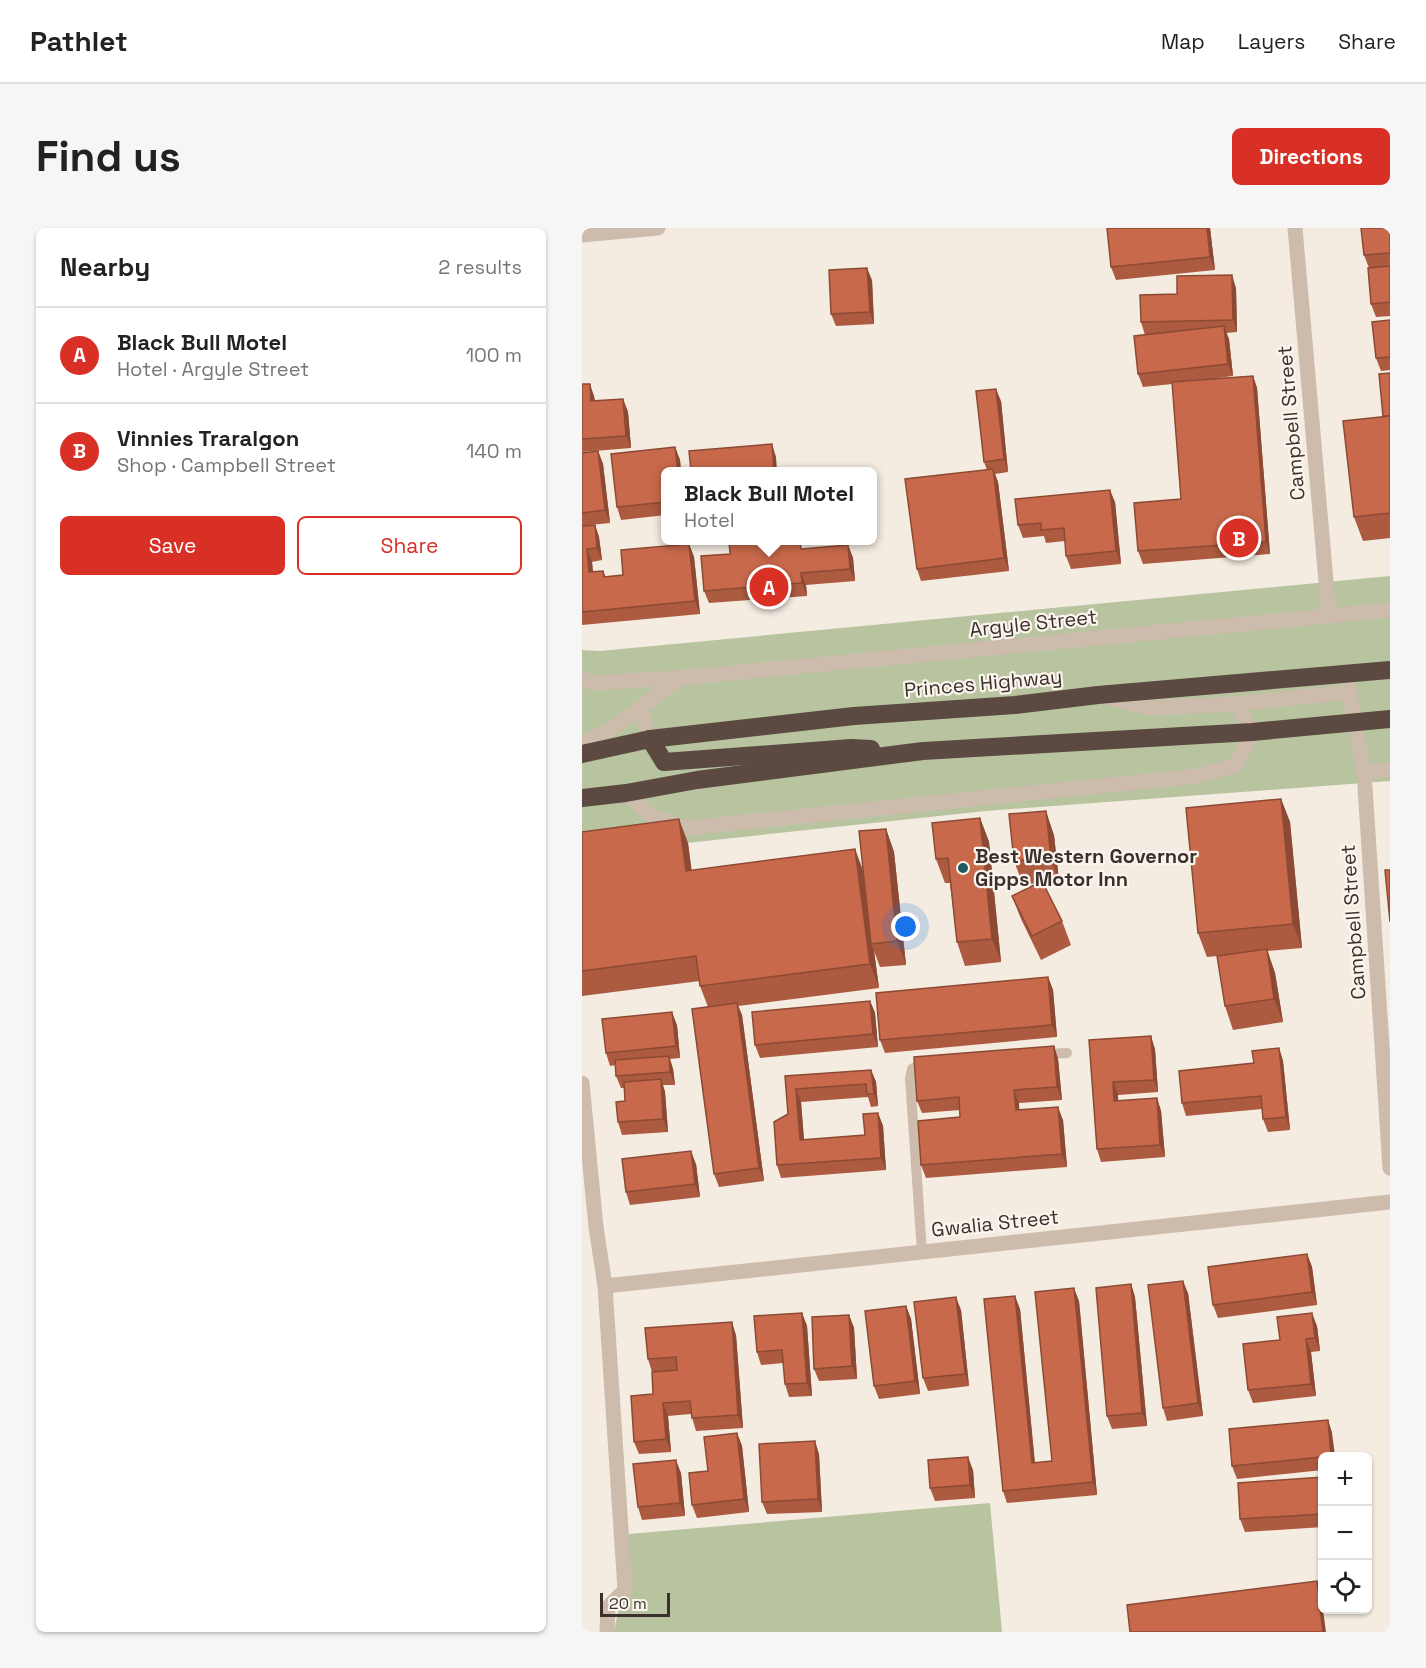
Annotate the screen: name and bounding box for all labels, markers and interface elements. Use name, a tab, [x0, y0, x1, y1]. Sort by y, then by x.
text: Pathlet	[30, 23, 128, 59]
text: Map	[1161, 28, 1205, 55]
text: Layers	[1238, 28, 1305, 55]
text: Share	[1338, 28, 1396, 55]
button: Directions	[1232, 128, 1390, 185]
text: Find us	[36, 130, 181, 183]
text: Nearby	[60, 250, 150, 284]
text: 2 results	[438, 254, 522, 280]
text: Black Bull Motel	[117, 328, 287, 356]
text: A	[73, 342, 86, 368]
text: 100 m	[466, 342, 522, 368]
street label: Campbell Street	[1271, 345, 1311, 501]
text: Hotel · Argyle Street	[117, 356, 309, 382]
text: Vinnies Traralgon	[117, 424, 299, 452]
text: B	[73, 438, 86, 464]
text: 140 m	[466, 438, 522, 464]
text: Shop · Campbell Street	[117, 452, 336, 478]
popup	[661, 467, 877, 545]
text: Black Bull Motel	[684, 479, 854, 507]
text: Hotel	[684, 507, 735, 533]
button: Save	[60, 516, 285, 575]
button: Share	[297, 516, 522, 575]
pin: B	[1220, 516, 1258, 560]
pin: A	[750, 564, 789, 610]
street label: Argyle Street	[968, 603, 1098, 643]
street label: Princes Highway	[903, 663, 1063, 703]
place label: Best Western Governor Gipps Motor Inn	[975, 843, 1197, 892]
street label: Campbell Street	[1335, 844, 1371, 1000]
marker: Best Western Governor Gipps Motor Inn	[956, 861, 970, 875]
your location	[891, 912, 920, 941]
street label: Gwalia Street	[930, 1203, 1060, 1243]
map controls	[1318, 1452, 1372, 1614]
button: +	[1318, 1452, 1372, 1506]
button: −	[1318, 1506, 1372, 1560]
button: locate	[1318, 1560, 1372, 1614]
scale bar	[600, 1590, 670, 1618]
text: 20 m	[609, 1593, 647, 1614]

